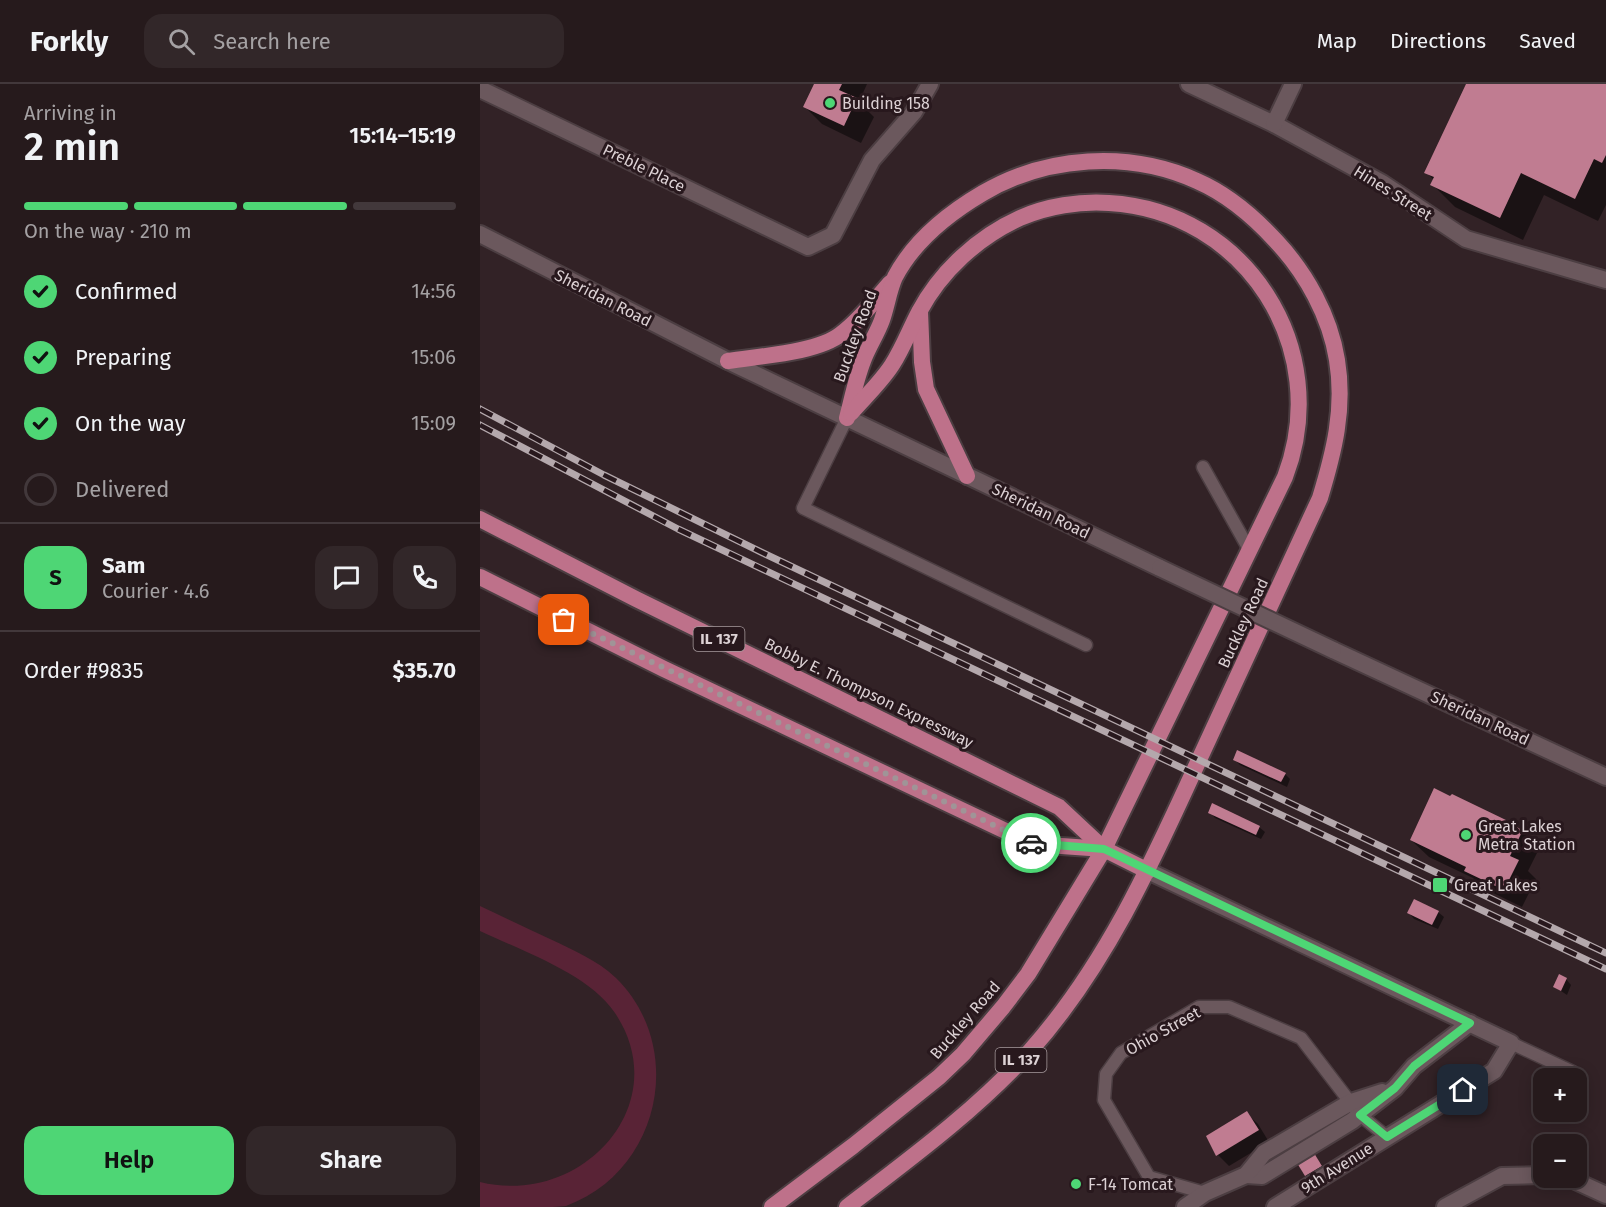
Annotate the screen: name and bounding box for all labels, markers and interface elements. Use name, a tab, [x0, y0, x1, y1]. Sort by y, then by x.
search box	[144, 14, 564, 68]
text: Forkly	[30, 25, 108, 58]
icon: search	[165, 25, 198, 58]
text: Search here	[213, 28, 331, 55]
text: Map	[1317, 28, 1357, 54]
text: Directions	[1390, 28, 1486, 54]
text: Saved	[1519, 28, 1576, 54]
place label: Building 158	[842, 94, 930, 113]
marker: Building 158	[823, 96, 837, 110]
text: Arriving in	[24, 101, 117, 125]
text: 15:14–15:19	[349, 122, 456, 149]
text: 2 min	[24, 124, 120, 170]
street label: Preble Place	[600, 140, 688, 196]
street label: Hines Street	[1350, 161, 1436, 225]
text: On the way · 210 m	[24, 219, 192, 243]
street label: Sheridan Road	[551, 265, 655, 331]
icon: check	[24, 275, 57, 308]
text: Confirmed	[75, 278, 178, 305]
text: 14:56	[411, 279, 456, 303]
street label: Buckley Road	[829, 287, 881, 385]
icon: check	[24, 341, 57, 374]
text: Preparing	[75, 344, 171, 371]
text: 15:06	[411, 345, 456, 369]
icon: check	[24, 407, 57, 440]
text: On the way	[75, 410, 186, 437]
text: 15:09	[411, 411, 456, 435]
text: Delivered	[75, 476, 170, 503]
street label: Sheridan Road	[989, 479, 1093, 543]
button: chat	[315, 546, 378, 609]
button: phone	[393, 546, 456, 609]
text: Sam	[102, 552, 145, 579]
text: S	[49, 564, 62, 591]
street label: Buckley Road	[1214, 575, 1272, 671]
text: Courier · 4.6	[102, 579, 209, 603]
pin	[538, 594, 589, 645]
icon: bag	[547, 603, 580, 636]
road number: IL 137	[694, 627, 744, 651]
street label: Bobby E. Thompson Expressway	[762, 634, 977, 752]
text: Order #9835	[24, 657, 144, 684]
text: $35.70	[392, 657, 456, 684]
street label: Sheridan Road	[1428, 687, 1532, 749]
courier	[1001, 813, 1061, 873]
place label: Great Lakes Metra Station	[1478, 817, 1576, 854]
icon: car	[1015, 827, 1048, 860]
marker: Great Lakes Metra Station	[1459, 828, 1473, 842]
marker: Great Lakes	[1431, 876, 1449, 894]
place label: Great Lakes	[1454, 876, 1538, 895]
street label: Buckley Road	[926, 977, 1004, 1063]
street label: Ohio Street	[1123, 1003, 1204, 1059]
road number: IL 137	[996, 1048, 1046, 1072]
pin	[1437, 1064, 1488, 1115]
map controls	[1533, 1068, 1587, 1188]
button: +	[1533, 1068, 1587, 1122]
icon: home	[1446, 1073, 1479, 1106]
button: Help	[24, 1126, 234, 1195]
button: Share	[246, 1126, 456, 1195]
button: −	[1533, 1134, 1587, 1188]
street label: 9th Avenue	[1298, 1139, 1376, 1197]
place label: F-14 Tomcat	[1088, 1175, 1173, 1194]
marker: F-14 Tomcat	[1069, 1177, 1083, 1191]

